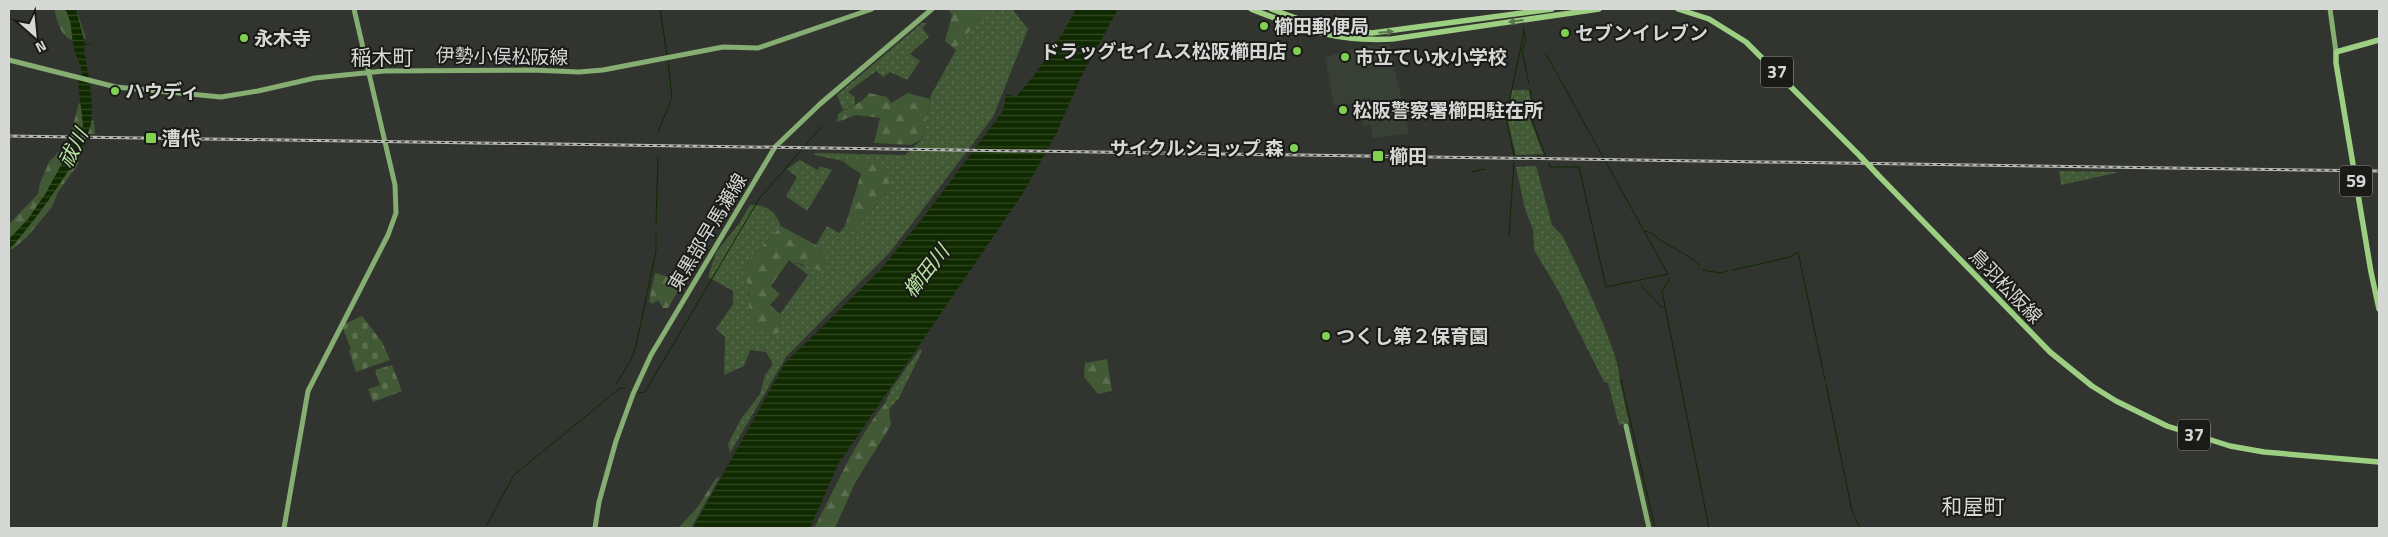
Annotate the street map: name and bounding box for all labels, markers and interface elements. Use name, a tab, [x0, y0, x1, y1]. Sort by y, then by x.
north arrow	[10, 10, 60, 60]
place label: 櫛田郵便局	[1274, 11, 1369, 40]
one-way arrow	[1508, 17, 1524, 25]
place label: セブンイレブン	[1575, 18, 1708, 47]
marker: 櫛田郵便局	[1258, 20, 1270, 32]
place label: 永木寺	[254, 23, 311, 52]
one-way arrow	[1378, 27, 1394, 35]
marker: セブンイレブン	[1559, 27, 1571, 39]
marker: 永木寺	[238, 32, 250, 44]
text: N	[32, 35, 50, 59]
place label: ドラッグセイムス松阪櫛田店	[1040, 36, 1287, 65]
street label: 伊勢小俣松阪線	[435, 40, 569, 71]
district label: 稲木町	[351, 41, 414, 73]
place label: 市立てい水小学校	[1355, 42, 1507, 71]
marker: ドラッグセイムス松阪櫛田店	[1291, 45, 1303, 57]
marker: 市立てい水小学校	[1339, 51, 1351, 63]
road number: 37	[1761, 56, 1793, 88]
place label: ハウディ	[125, 76, 200, 105]
marker: ハウディ	[109, 85, 121, 97]
place label: 松阪警察署櫛田駐在所	[1353, 95, 1543, 124]
marker: 松阪警察署櫛田駐在所	[1337, 104, 1349, 116]
water label: 祓川	[50, 121, 96, 173]
place label: 漕代	[162, 123, 200, 152]
marker: 漕代	[144, 131, 158, 145]
place label: サイクルショップ 森	[1110, 133, 1284, 162]
place label: 櫛田	[1389, 141, 1427, 170]
marker: サイクルショップ 森	[1288, 142, 1300, 154]
marker: 櫛田	[1371, 149, 1385, 163]
road number: 59	[2340, 166, 2372, 197]
street label: 東黒部早馬瀬線	[660, 167, 753, 296]
water label: 櫛田川	[895, 236, 958, 304]
street label: 鳥羽松阪線	[1963, 241, 2050, 330]
place label: つくし第２保育園	[1336, 321, 1488, 350]
marker: つくし第２保育園	[1320, 330, 1332, 342]
road number: 37	[2178, 420, 2210, 450]
district label: 和屋町	[1942, 490, 2005, 522]

